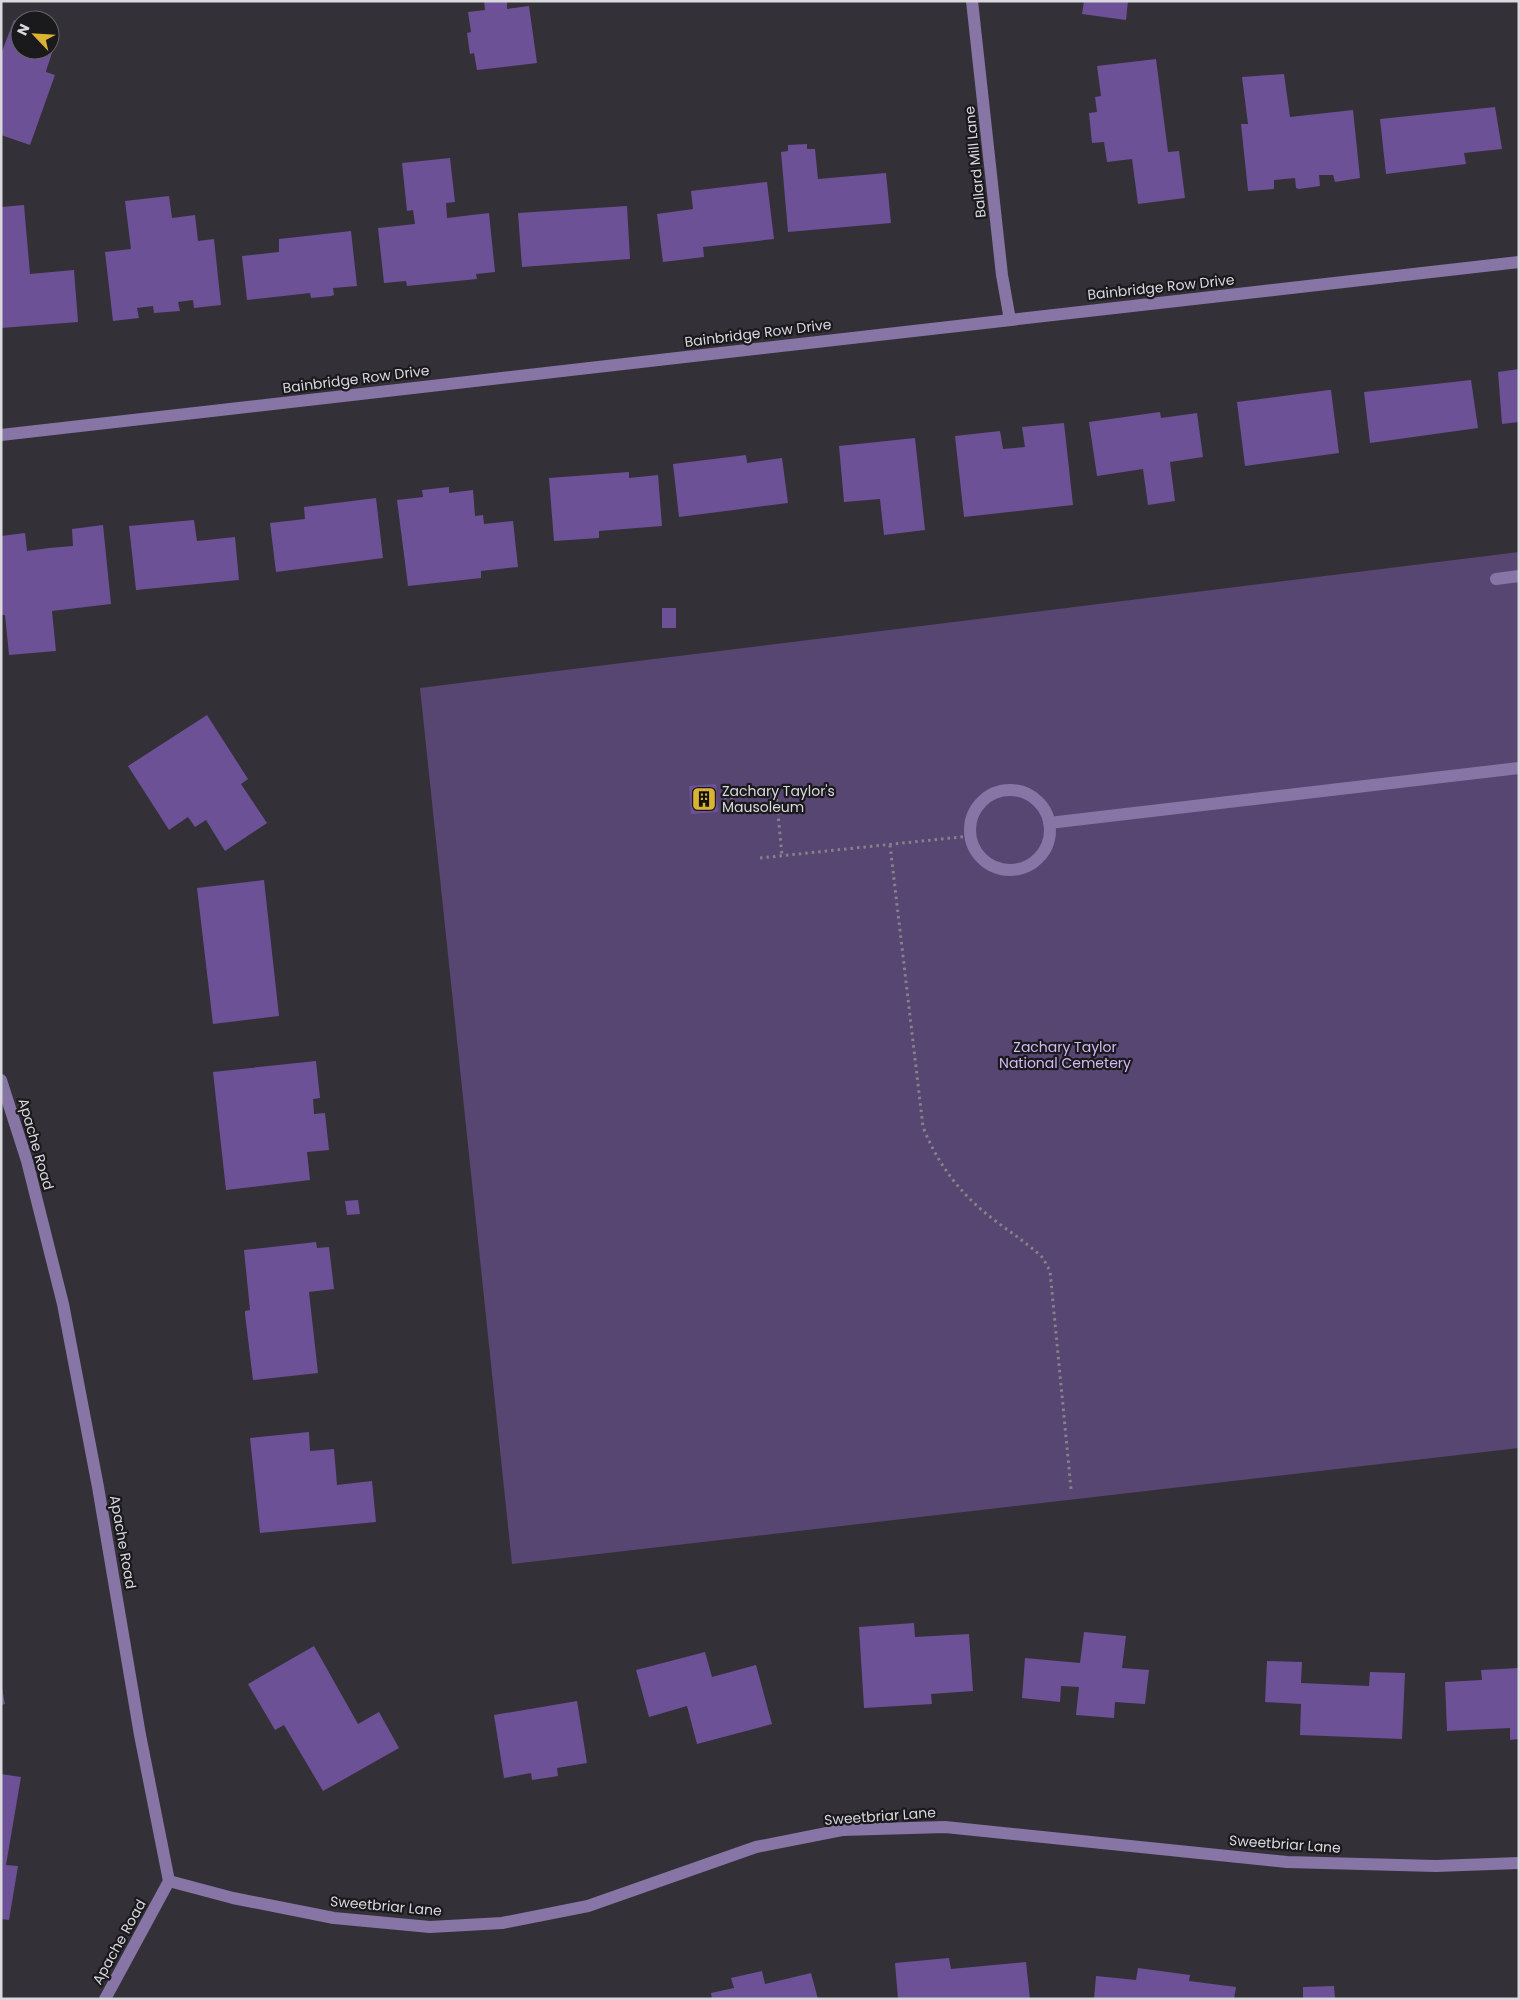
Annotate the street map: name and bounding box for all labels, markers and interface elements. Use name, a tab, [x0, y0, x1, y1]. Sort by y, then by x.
north arrow	[10, 10, 60, 60]
text: N	[12, 21, 35, 39]
street label: Ballard Mill Lane	[959, 105, 991, 219]
street label: Bainbridge Row Drive	[1086, 269, 1236, 305]
street label: Bainbridge Row Drive	[683, 314, 833, 352]
street label: Bainbridge Row Drive	[281, 360, 431, 398]
place label: Zachary Taylor's Mausoleum	[722, 781, 835, 817]
building icon: Zachary Taylor's Mausoleum	[691, 786, 717, 812]
park label: Zachary Taylor National Cemetery	[999, 1037, 1131, 1073]
street label: Apache Road	[13, 1096, 59, 1192]
street label: Apache Road	[105, 1494, 141, 1590]
street label: Sweetbriar Lane	[824, 1802, 937, 1830]
street label: Sweetbriar Lane	[1229, 1830, 1342, 1858]
street label: Sweetbriar Lane	[329, 1891, 443, 1921]
street label: Apache Road	[87, 1896, 151, 1988]

